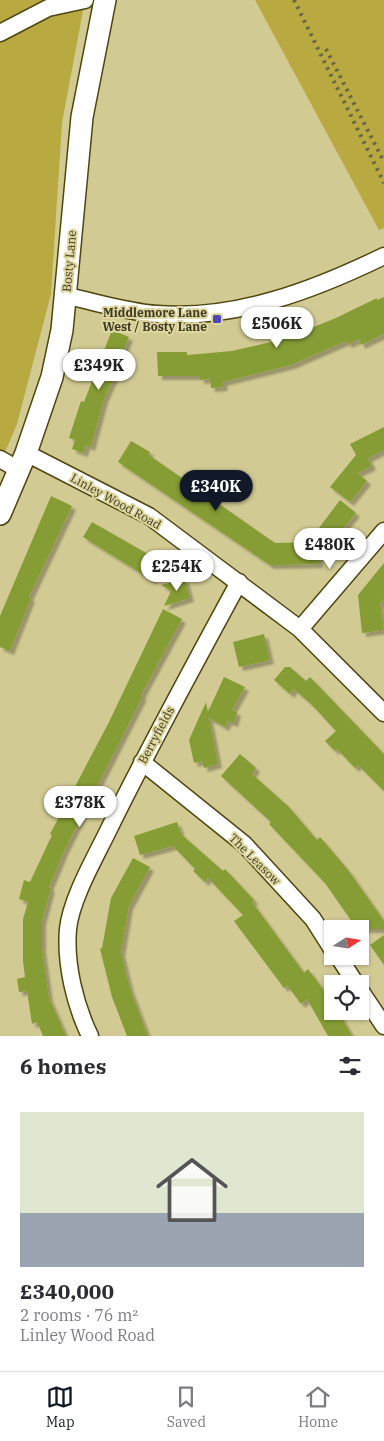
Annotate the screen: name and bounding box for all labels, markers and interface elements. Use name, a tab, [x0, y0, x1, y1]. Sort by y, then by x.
street label: Bosty Lane	[59, 230, 79, 292]
place label: Middlemore Lane West / Bosty Lane	[102, 305, 207, 334]
pin: £506K	[242, 306, 312, 349]
marker: Middlemore Lane West / Bosty Lane	[211, 313, 223, 325]
text: £506K	[252, 313, 302, 333]
pin: £349K	[64, 348, 134, 391]
text: £349K	[74, 355, 124, 375]
street label: Linley Wood Road	[68, 470, 164, 532]
pin: £340K	[181, 470, 251, 512]
text: £340K	[191, 476, 241, 496]
pin: £480K	[295, 528, 365, 570]
text: £480K	[305, 534, 355, 554]
pin: £254K	[142, 550, 212, 592]
text: £254K	[152, 556, 202, 576]
street label: Berryfields	[135, 704, 177, 766]
pin: £378K	[45, 786, 115, 828]
text: £378K	[55, 792, 105, 812]
street label: The Leasow	[226, 830, 284, 888]
north arrow	[324, 920, 369, 965]
map controls	[324, 920, 369, 1020]
button: locate	[324, 975, 369, 1020]
text: 6 homes	[20, 1052, 106, 1080]
icon: filters	[336, 1052, 364, 1080]
icon: home	[147, 1145, 237, 1235]
text: £340,000	[20, 1277, 114, 1305]
text: 2 rooms · 76 m²	[20, 1305, 138, 1325]
text: Linley Wood Road	[20, 1325, 155, 1345]
tab: Map	[46, 1383, 75, 1431]
tab: Saved	[167, 1383, 206, 1431]
tab: Home	[298, 1383, 338, 1431]

